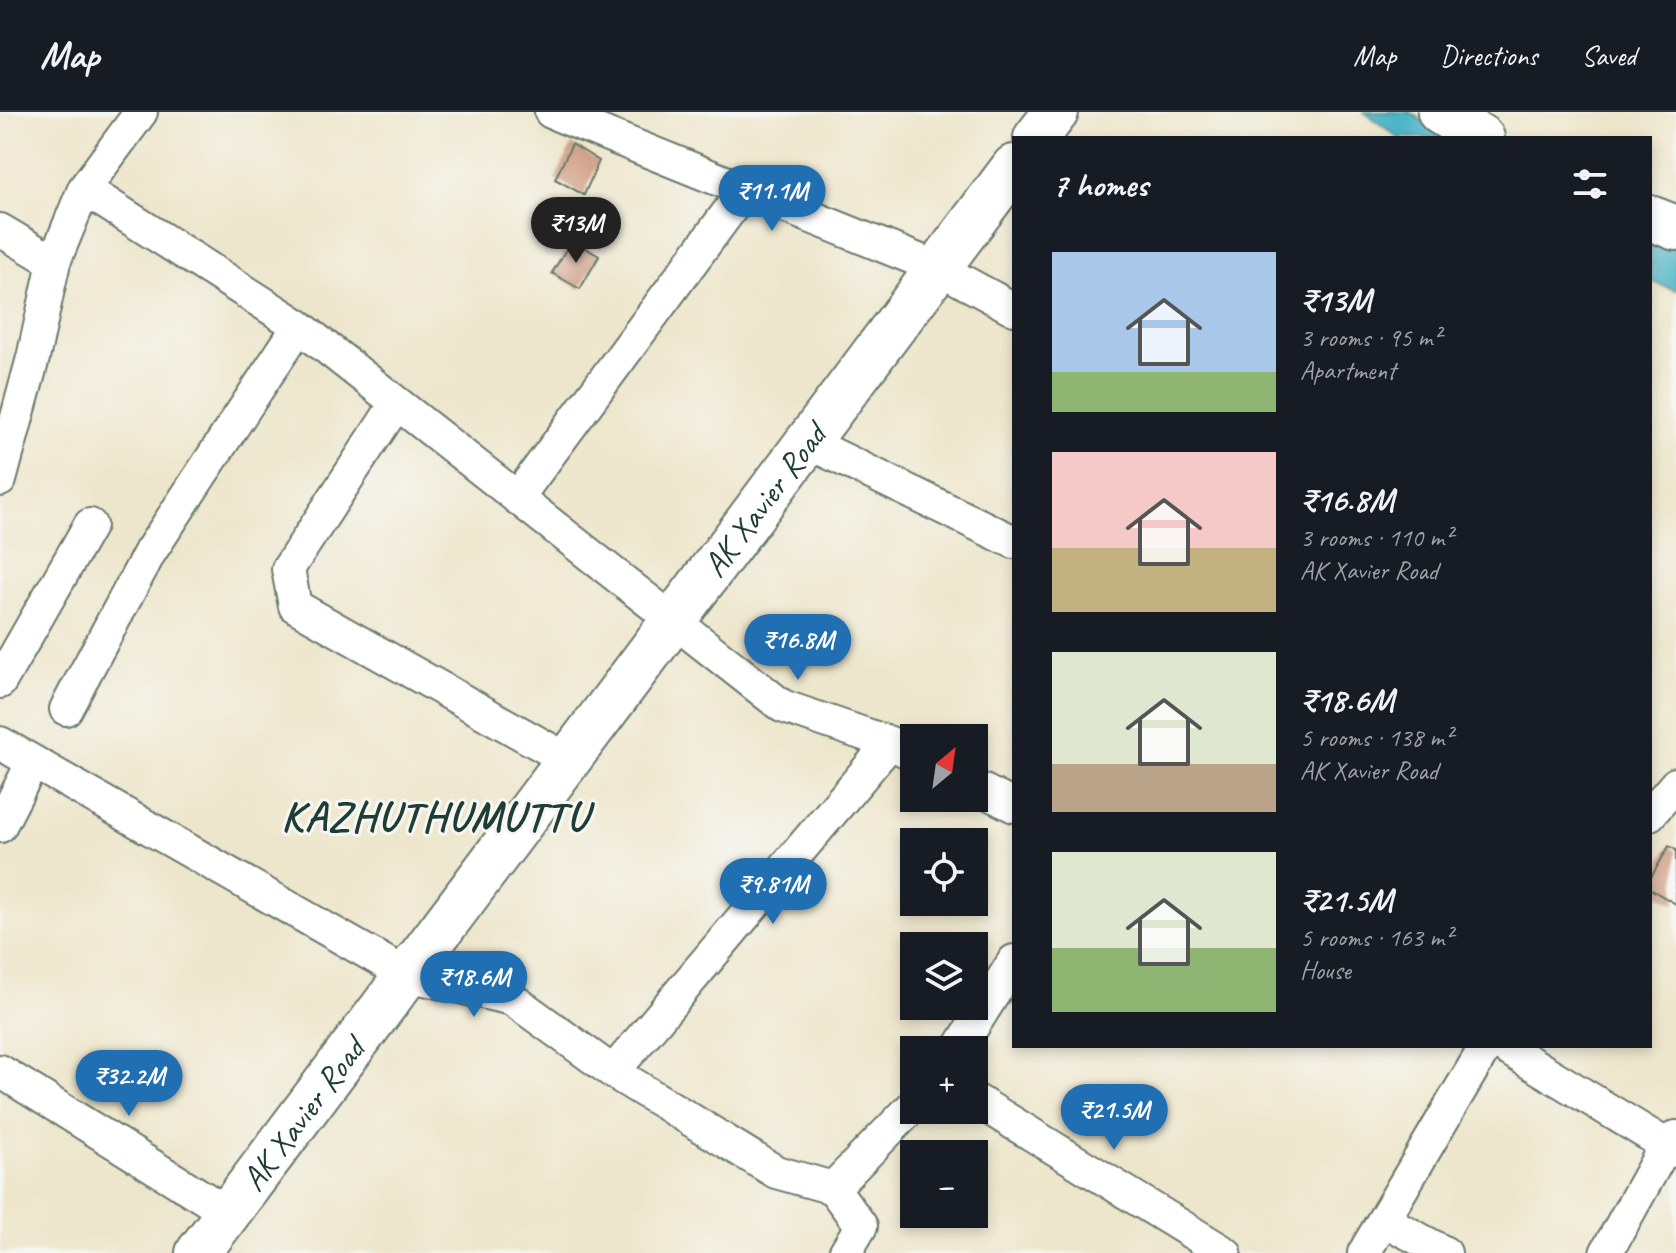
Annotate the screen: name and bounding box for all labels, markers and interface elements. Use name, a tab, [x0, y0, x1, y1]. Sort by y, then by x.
text: Map	[40, 32, 99, 79]
text: Map	[1353, 38, 1396, 73]
text: Directions	[1440, 38, 1538, 73]
text: Saved	[1582, 38, 1636, 73]
icon: filters	[1568, 162, 1612, 206]
text: 7 homes	[1052, 163, 1148, 206]
pin: ₹11.1M	[707, 165, 837, 233]
text: ₹11.1M	[737, 174, 807, 207]
pin: ₹13M	[529, 197, 623, 265]
text: ₹13M	[549, 206, 603, 239]
text: ₹13M	[1300, 278, 1371, 321]
icon: home	[1116, 284, 1212, 380]
text: 3 rooms · 95 m²	[1300, 321, 1441, 354]
text: Apartment	[1300, 354, 1396, 387]
street label: AK Xavier Road	[693, 411, 838, 585]
text: ₹16.8M	[1300, 478, 1393, 521]
icon: home	[1116, 484, 1212, 580]
text: 3 rooms · 110 m²	[1300, 521, 1452, 554]
text: AK Xavier Road	[1300, 554, 1438, 587]
pin: ₹16.8M	[733, 614, 863, 682]
text: ₹16.8M	[762, 623, 834, 656]
text: ₹18.6M	[1300, 678, 1393, 721]
icon: home	[1116, 684, 1212, 780]
text: 5 rooms · 138 m²	[1300, 721, 1452, 754]
north arrow	[900, 724, 988, 812]
map controls	[900, 724, 988, 1228]
text: AK Xavier Road	[1300, 754, 1438, 787]
district label: KAZHUTHUMUTTU	[281, 790, 595, 843]
button: locate	[900, 828, 988, 916]
pin: ₹9.81M	[708, 858, 838, 926]
text: ₹9.81M	[738, 867, 808, 900]
text: ₹21.5M	[1300, 878, 1392, 921]
icon: home	[1116, 884, 1212, 980]
text: 5 rooms · 163 m²	[1300, 921, 1452, 954]
button: layers	[900, 932, 988, 1020]
pin: ₹18.6M	[409, 951, 539, 1019]
text: House	[1300, 954, 1351, 987]
text: ₹18.6M	[438, 960, 510, 993]
street label: AK Xavier Road	[232, 1025, 377, 1199]
button: +	[900, 1036, 988, 1124]
pin: ₹32.2M	[64, 1050, 194, 1118]
text: ₹32.2M	[94, 1059, 164, 1092]
pin: ₹21.5M	[1049, 1084, 1179, 1152]
text: ₹21.5M	[1079, 1093, 1149, 1126]
button: −	[900, 1140, 988, 1228]

